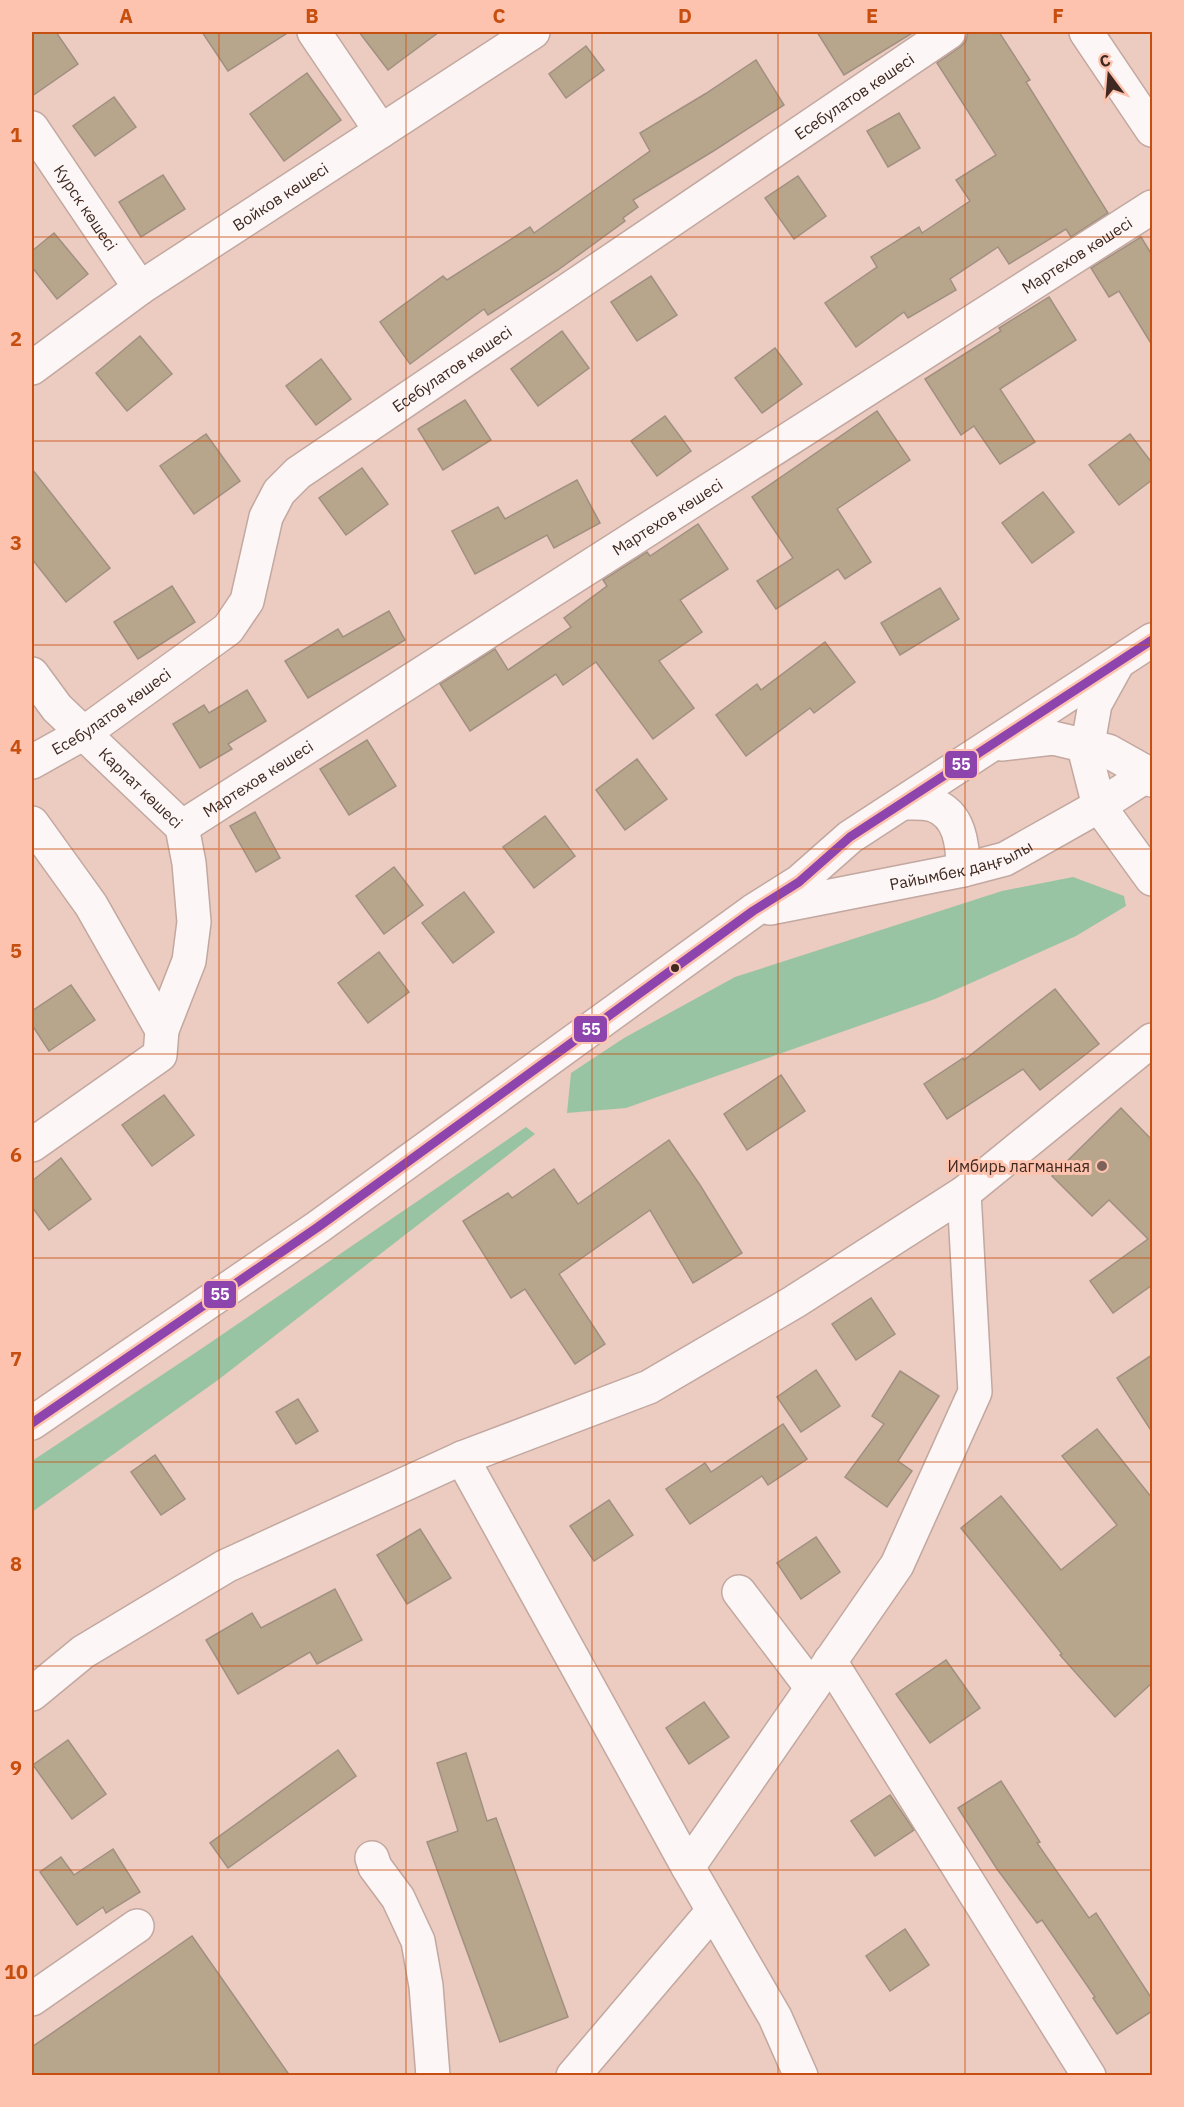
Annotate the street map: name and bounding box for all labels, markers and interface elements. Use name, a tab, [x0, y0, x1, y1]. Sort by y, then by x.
text: A	[119, 2, 133, 29]
text: B	[305, 2, 319, 29]
text: C	[492, 2, 506, 29]
text: D	[678, 2, 692, 29]
text: E	[866, 2, 878, 29]
text: F	[1052, 2, 1064, 29]
north arrow	[1079, 45, 1139, 105]
street label: Есебулатов көшесі	[791, 49, 918, 144]
text: С	[1097, 50, 1113, 72]
text: 1	[10, 121, 22, 148]
street label: Войков көшесі	[229, 158, 332, 235]
street label: Курск көшесі	[50, 161, 122, 254]
street label: Мартехов көшесі	[1018, 212, 1136, 298]
street label: Есебулатов көшесі	[388, 321, 515, 416]
text: 2	[10, 325, 22, 352]
street label: Мартехов көшесі	[608, 474, 726, 560]
text: 3	[10, 529, 22, 556]
street label: Есебулатов көшесі	[48, 664, 175, 759]
text: 4	[10, 733, 22, 760]
street label: Мартехов көшесі	[199, 736, 317, 821]
street label: Карпат көшесі	[95, 743, 187, 832]
line badge: 55	[944, 750, 978, 779]
text: 55	[951, 754, 971, 774]
street label: Райымбек даңғылы	[888, 836, 1036, 894]
text: 5	[10, 937, 22, 964]
unlabelled marker	[669, 962, 681, 974]
line badge: 55	[573, 1015, 608, 1043]
text: 55	[581, 1019, 601, 1039]
text: 6	[10, 1141, 22, 1168]
place label: Имбирь лагманная	[948, 1156, 1090, 1176]
marker: Имбирь лагманная	[1095, 1159, 1109, 1173]
line badge: 55	[203, 1280, 237, 1309]
text: 55	[210, 1284, 230, 1304]
text: 7	[10, 1345, 22, 1372]
text: 8	[10, 1550, 22, 1577]
text: 9	[10, 1754, 22, 1781]
text: 10	[4, 1958, 28, 1985]

